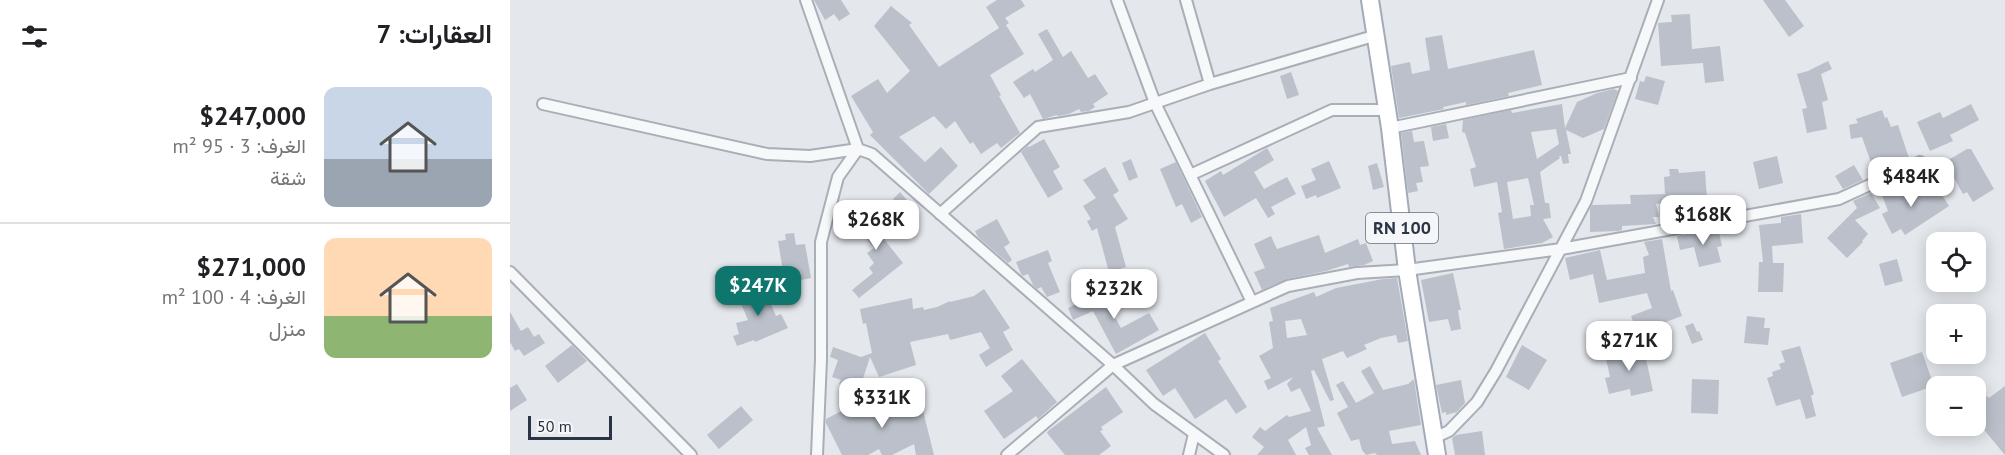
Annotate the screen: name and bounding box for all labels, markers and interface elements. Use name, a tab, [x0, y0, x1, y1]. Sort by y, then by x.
text: العقارات: 7	[377, 17, 492, 50]
icon: filters	[18, 20, 51, 53]
text: $247,000	[199, 99, 306, 132]
icon: home	[372, 111, 444, 183]
text: الغرف: 3 · 95 m²	[173, 133, 306, 159]
pin: $484K	[1869, 157, 1953, 208]
text: $484K	[1882, 163, 1940, 189]
text: شقة	[270, 165, 306, 191]
pin: $168K	[1661, 195, 1745, 246]
pin: $268K	[834, 200, 918, 251]
text: $168K	[1674, 201, 1732, 227]
text: $268K	[847, 206, 905, 232]
road number: RN 100	[1366, 213, 1438, 243]
map controls	[1926, 232, 1986, 436]
button: locate	[1926, 232, 1986, 292]
text: $271,000	[196, 250, 306, 283]
icon: home	[372, 262, 444, 334]
pin: $247K	[716, 266, 800, 317]
pin: $232K	[1072, 269, 1156, 320]
text: $247K	[729, 272, 787, 298]
text: $232K	[1085, 275, 1143, 301]
text: الغرف: 4 · 100 m²	[162, 284, 306, 310]
button: +	[1926, 304, 1986, 364]
text: منزل	[269, 316, 306, 342]
pin: $271K	[1587, 321, 1671, 372]
text: $271K	[1600, 327, 1658, 353]
button: −	[1926, 376, 1986, 436]
pin: $331K	[840, 378, 924, 429]
text: $331K	[853, 384, 911, 410]
scale bar	[528, 413, 612, 440]
text: 50 m	[537, 416, 572, 436]

